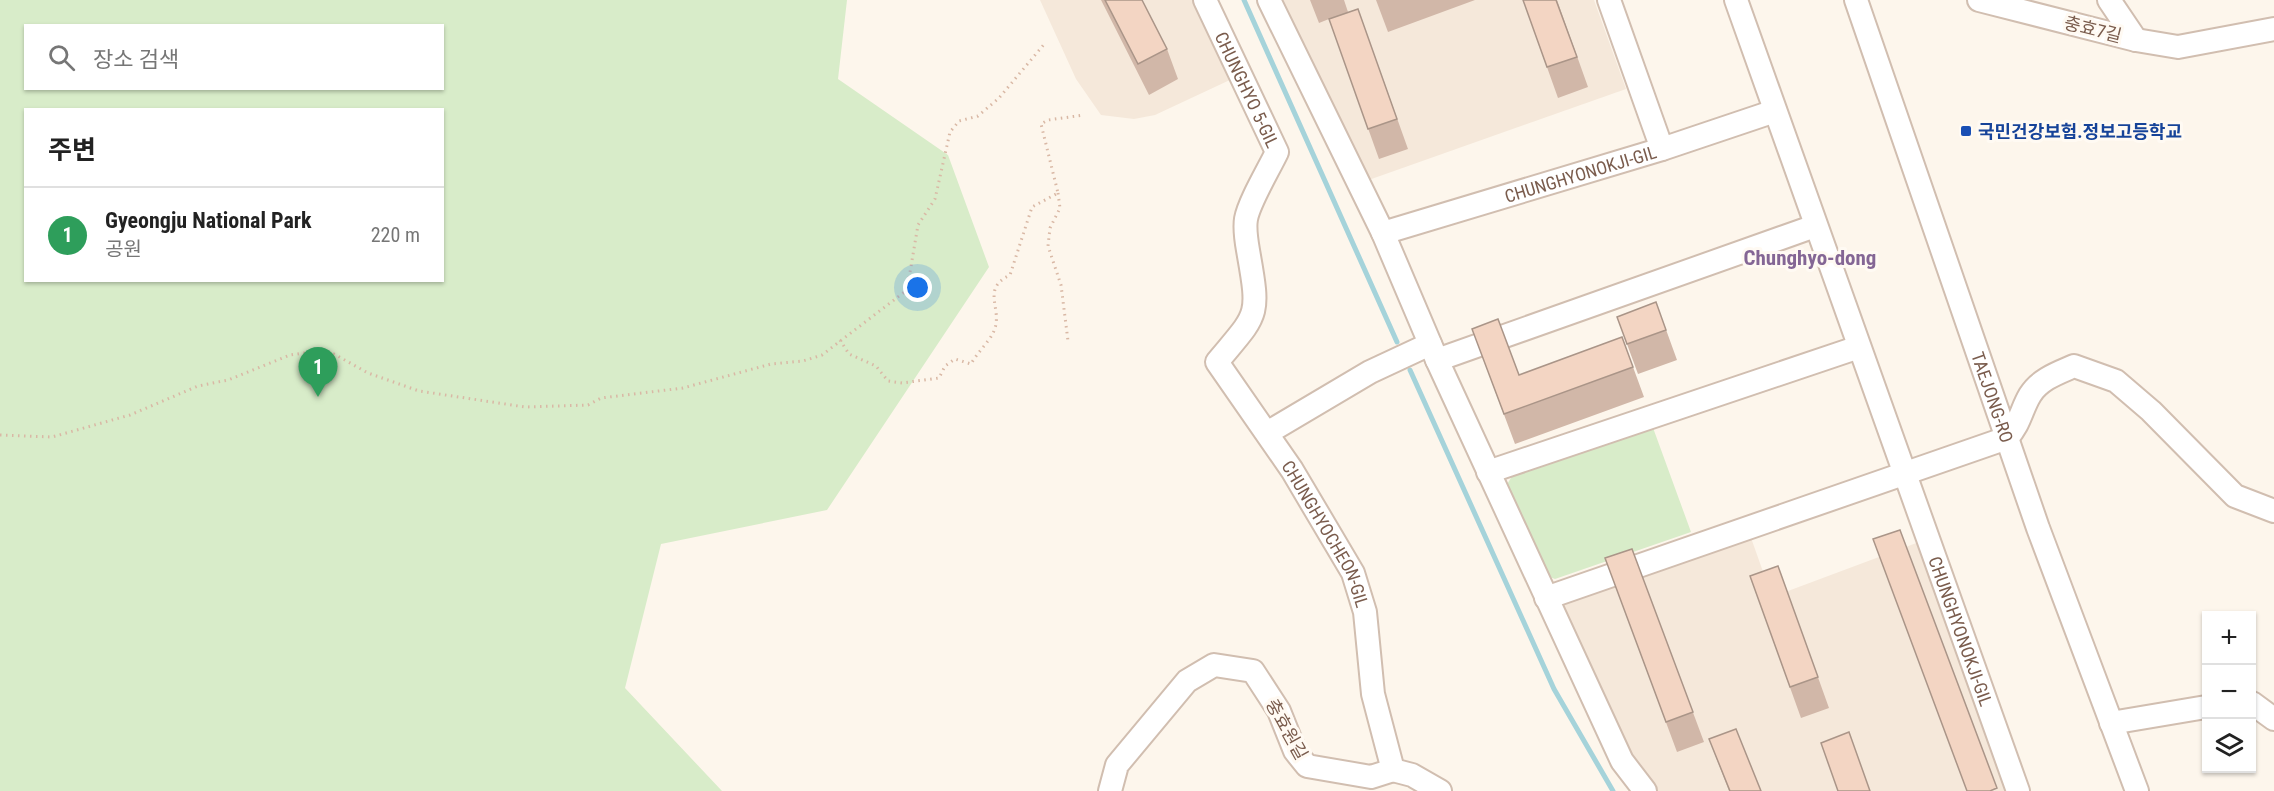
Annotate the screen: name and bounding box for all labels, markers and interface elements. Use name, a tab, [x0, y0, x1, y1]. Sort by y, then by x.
street label: 충효7길	[2062, 12, 2124, 46]
search box	[24, 24, 444, 90]
street label: CHUNGHYO 5-GIL	[1211, 28, 1284, 151]
icon: search	[45, 41, 78, 74]
text: 장소 검색	[93, 47, 179, 72]
place label: 국민건강보험.정보고등학교	[1978, 121, 2182, 142]
marker: 국민건강보험.정보고등학교	[1959, 124, 1973, 138]
text: 주변	[48, 135, 96, 165]
street label: CHUNGHYONOKJI-GIL	[1502, 141, 1659, 206]
text: Gyeongju National Park	[105, 208, 312, 233]
text: 1	[62, 223, 73, 247]
text: 220 m	[371, 223, 420, 247]
text: 공원	[105, 237, 142, 261]
district label: Chunghyo-dong	[1744, 246, 1876, 270]
your location	[903, 273, 932, 302]
pin: 1	[298, 348, 338, 397]
street label: TAEJONG-RO	[1968, 349, 2018, 445]
street label: CHUNGHYOCHEON-GIL	[1278, 456, 1374, 610]
street label: CHUNGHYONOKJI-GIL	[1925, 553, 1997, 709]
map controls	[2202, 611, 2256, 773]
button: +	[2202, 611, 2256, 665]
button: −	[2202, 665, 2256, 719]
street label: 충효원길	[1262, 695, 1312, 763]
button: layers	[2202, 719, 2256, 773]

